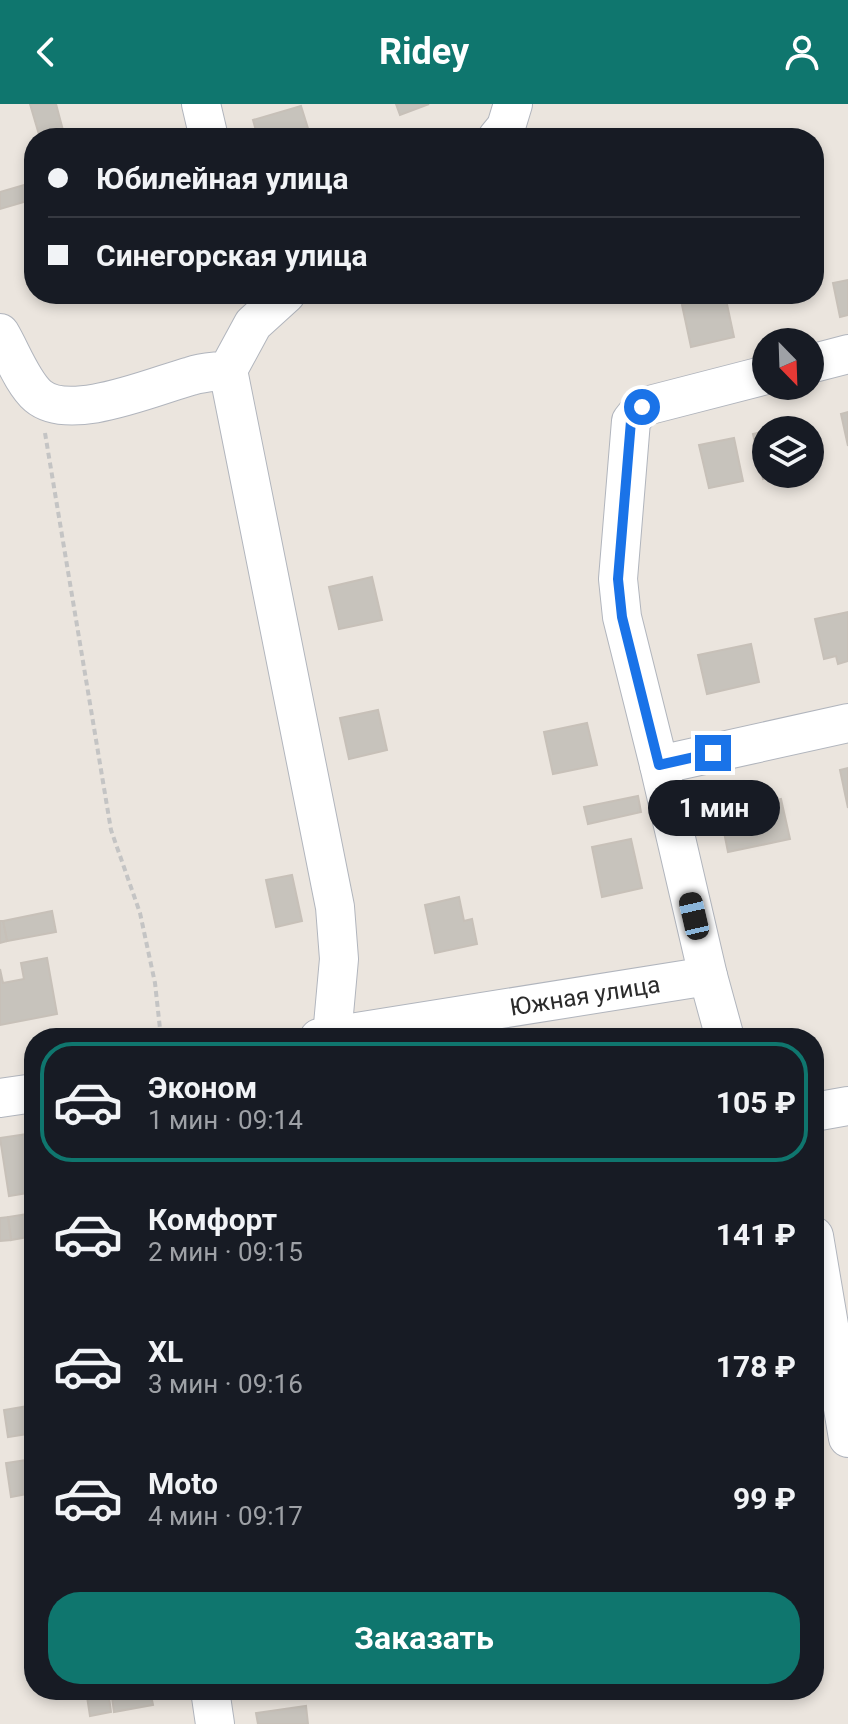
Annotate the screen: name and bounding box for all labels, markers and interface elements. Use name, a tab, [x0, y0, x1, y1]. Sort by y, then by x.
icon: back	[24, 30, 68, 74]
icon: person	[780, 30, 824, 74]
text: Ridey	[379, 31, 469, 73]
text: Юбилейная улица	[96, 161, 349, 196]
text: Синегорская улица	[96, 238, 368, 273]
north arrow	[752, 328, 824, 400]
map controls	[752, 328, 824, 488]
route start	[624, 389, 660, 425]
button: layers	[752, 416, 824, 488]
route end	[695, 735, 731, 771]
callout: 1 мин	[647, 781, 779, 837]
text: 1 мин	[679, 793, 749, 823]
car	[677, 890, 711, 942]
street label: Южная улица	[508, 970, 662, 1022]
icon: car	[52, 1066, 124, 1138]
text: Эконом	[148, 1070, 257, 1105]
text: 105 ₽	[716, 1085, 796, 1120]
text: 1 мин · 09:14	[148, 1105, 303, 1135]
icon: car	[52, 1198, 124, 1270]
text: Комфорт	[148, 1202, 277, 1237]
text: 141 ₽	[716, 1217, 796, 1252]
text: 2 мин · 09:15	[148, 1237, 303, 1267]
icon: car	[52, 1330, 124, 1402]
text: XL	[148, 1334, 183, 1369]
text: 178 ₽	[716, 1349, 796, 1384]
text: 3 мин · 09:16	[148, 1369, 303, 1399]
icon: car	[52, 1462, 124, 1534]
text: Moto	[148, 1466, 218, 1501]
text: 99 ₽	[733, 1481, 796, 1516]
text: 4 мин · 09:17	[148, 1501, 303, 1531]
button: Заказать	[48, 1592, 800, 1684]

